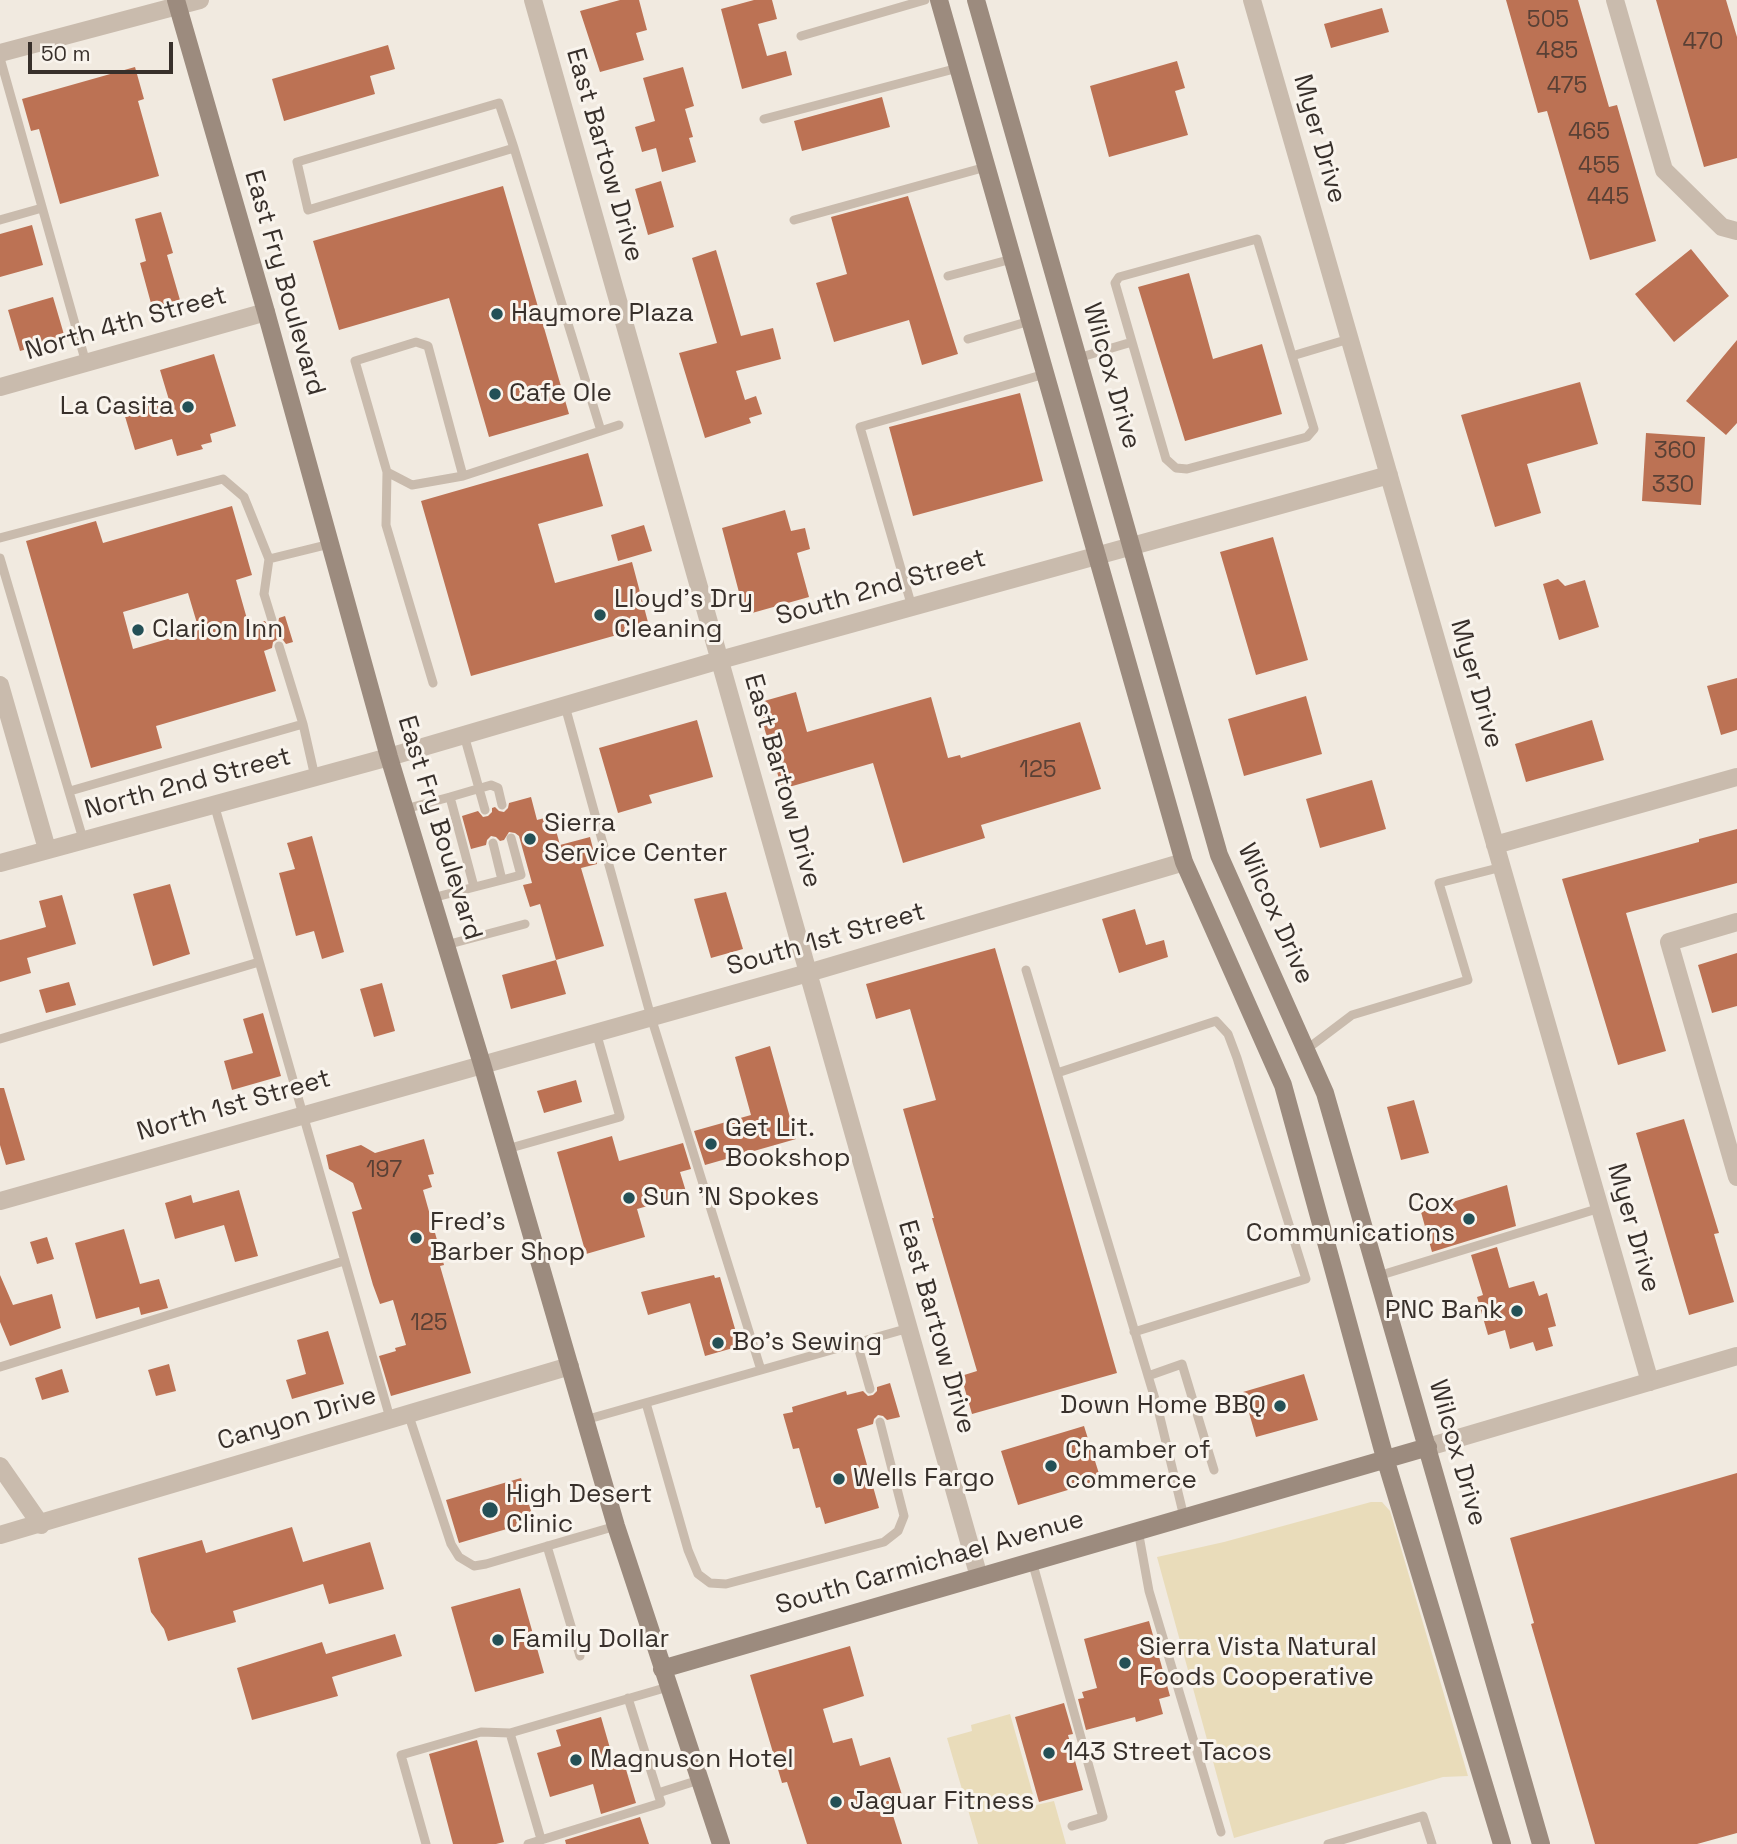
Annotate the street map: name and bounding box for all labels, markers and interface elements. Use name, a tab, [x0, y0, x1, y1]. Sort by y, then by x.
house number: 505	[1527, 7, 1569, 35]
scale bar	[32, 28, 177, 72]
house number: 470	[1682, 29, 1724, 57]
house number: 485	[1536, 38, 1578, 66]
text: 50 m	[41, 40, 91, 67]
street label: East Bartow Drive	[559, 45, 649, 265]
street label: Myer Drive	[1286, 71, 1352, 207]
house number: 475	[1547, 73, 1587, 101]
house number: 465	[1568, 119, 1610, 147]
house number: 455	[1578, 153, 1620, 181]
street label: East Fry Boulevard	[237, 167, 331, 399]
house number: 445	[1587, 184, 1629, 212]
street label: North 4th Street	[22, 280, 230, 368]
place label: Haymore Plaza	[511, 298, 694, 330]
street label: Wilcox Drive	[1075, 299, 1147, 453]
marker: Haymore Plaza	[489, 306, 505, 322]
place label: Cafe Ole	[509, 378, 612, 410]
marker: Cafe Ole	[487, 386, 503, 402]
place label: La Casita	[60, 391, 174, 423]
marker: La Casita	[180, 399, 196, 415]
house number: 360	[1654, 438, 1696, 466]
house number: 330	[1652, 472, 1694, 500]
street label: South 2nd Street	[772, 543, 990, 633]
place label: Lloyd's Dry Cleaning	[614, 584, 753, 646]
marker: Lloyd's Dry Cleaning	[592, 607, 608, 623]
place label: Clarion Inn	[152, 614, 283, 646]
street label: Myer Drive	[1443, 616, 1509, 752]
marker: Clarion Inn	[130, 622, 146, 638]
street label: East Bartow Drive	[737, 671, 827, 891]
street label: East Fry Boulevard	[390, 712, 488, 944]
street label: North 2nd Street	[81, 741, 295, 827]
house number: 125	[1019, 757, 1057, 785]
place label: Sierra Service Center	[544, 808, 727, 870]
marker: Sierra Service Center	[522, 831, 538, 847]
street label: Wilcox Drive	[1230, 839, 1320, 989]
street label: South 1st Street	[723, 897, 929, 983]
street label: North 1st Street	[134, 1063, 334, 1149]
place label: Get Lit. Bookshop	[725, 1113, 850, 1174]
marker: Get Lit. Bookshop	[703, 1136, 719, 1152]
house number: 197	[366, 1157, 402, 1185]
street label: Myer Drive	[1600, 1160, 1666, 1296]
place label: Sun 'N Spokes	[643, 1182, 819, 1214]
place label: Cox Communications	[1246, 1188, 1455, 1250]
marker: Sun 'N Spokes	[621, 1190, 637, 1206]
place label: Fred's Barber Shop	[430, 1207, 585, 1268]
marker: Cox Communications	[1461, 1211, 1477, 1227]
street label: East Bartow Drive	[891, 1217, 981, 1437]
marker: Fred's Barber Shop	[408, 1230, 424, 1246]
place label: PNC Bank	[1385, 1295, 1503, 1327]
marker: PNC Bank	[1509, 1303, 1525, 1319]
house number: 125	[410, 1310, 448, 1338]
place label: Bo's Sewing	[732, 1327, 882, 1359]
marker: Bo's Sewing	[710, 1335, 726, 1351]
street label: Wilcox Drive	[1421, 1376, 1493, 1530]
street label: Canyon Drive	[214, 1380, 380, 1458]
place label: Down Home BBQ	[1060, 1390, 1266, 1422]
marker: Down Home BBQ	[1272, 1398, 1288, 1414]
place label: Chamber of commerce	[1065, 1435, 1211, 1496]
marker: Chamber of commerce	[1043, 1458, 1059, 1474]
place label: Wells Fargo	[853, 1463, 995, 1495]
marker: Wells Fargo	[831, 1471, 847, 1487]
place label: High Desert Clinic	[506, 1479, 652, 1540]
marker: High Desert Clinic	[480, 1500, 500, 1520]
street label: South Carmichael Avenue	[772, 1504, 1088, 1622]
place label: Family Dollar	[512, 1624, 669, 1656]
marker: Family Dollar	[490, 1632, 506, 1648]
place label: Sierra Vista Natural Foods Cooperative	[1139, 1632, 1377, 1694]
marker: Sierra Vista Natural Foods Cooperative	[1117, 1655, 1133, 1671]
place label: 143 Street Tacos	[1063, 1737, 1272, 1769]
place label: Magnuson Hotel	[590, 1744, 794, 1776]
marker: 143 Street Tacos	[1041, 1745, 1057, 1761]
marker: Magnuson Hotel	[568, 1752, 584, 1768]
place label: Jaguar Fitness	[850, 1786, 1035, 1818]
marker: Jaguar Fitness	[828, 1794, 844, 1810]

